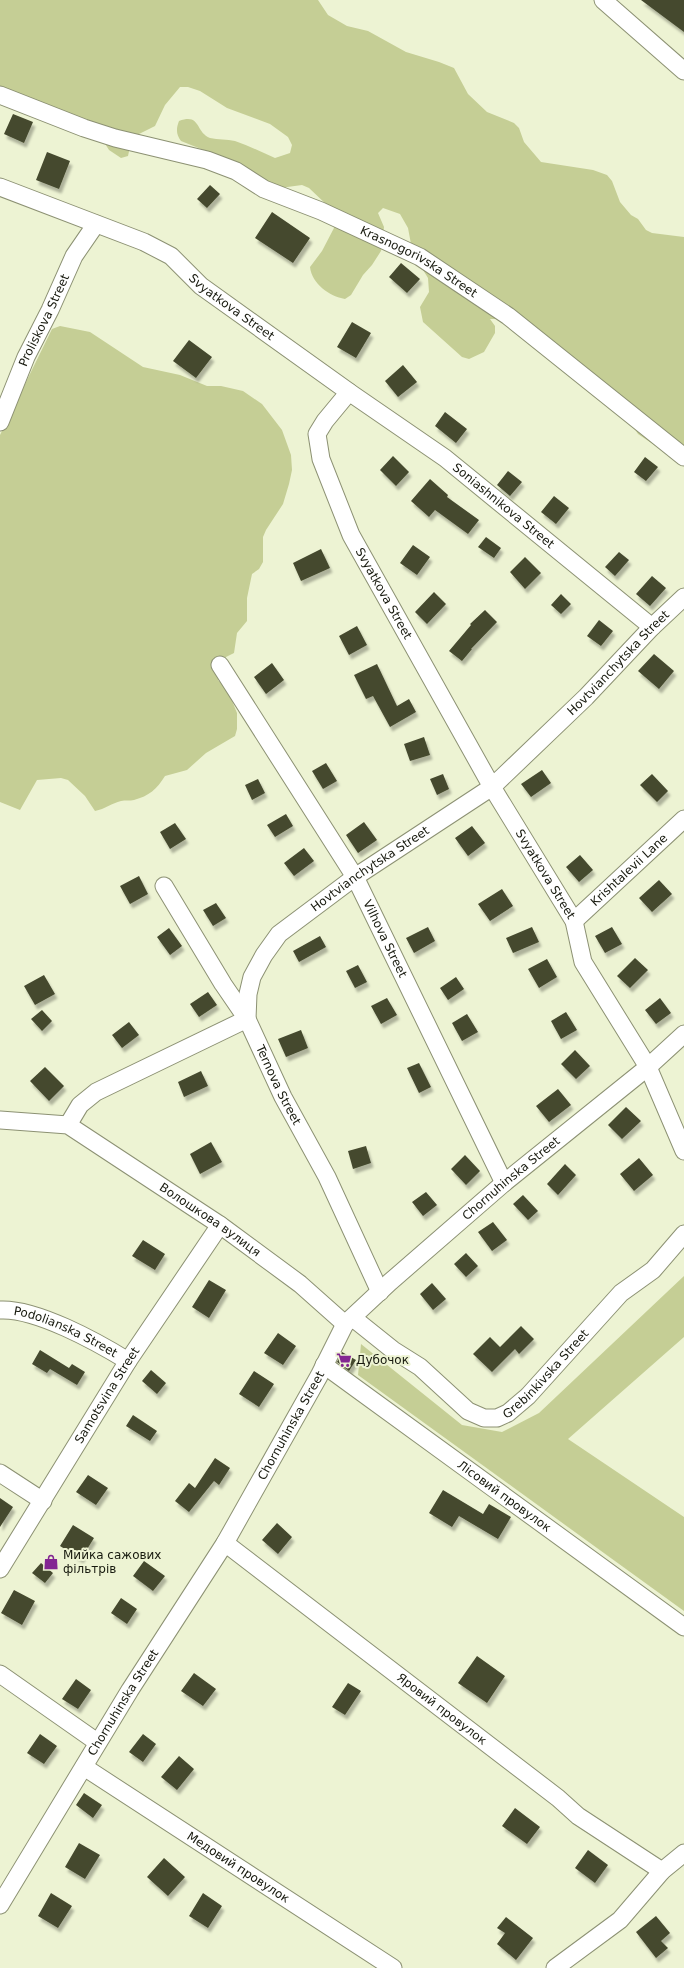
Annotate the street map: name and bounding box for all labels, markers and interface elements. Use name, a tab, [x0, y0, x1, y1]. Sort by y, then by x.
street label: Krasnogorivska Street	[358, 223, 480, 300]
street label: Svyatkova Street	[186, 271, 277, 343]
street label: Proliskova Street	[16, 272, 72, 368]
street label: Soniashnikova Street	[450, 460, 557, 551]
street label: Svyatkova Street	[353, 545, 415, 642]
street label: Hovtvianchytska Street	[564, 607, 672, 718]
street label: Hovtvianchytska Street	[308, 823, 432, 915]
street label: Svyatkova Street	[513, 827, 578, 922]
street label: Krishtalevii Lane	[588, 831, 670, 909]
street label: Vilhova Street	[360, 898, 410, 980]
street label: Ternova Street	[253, 1042, 304, 1128]
street label: Chornuhinska Street	[459, 1134, 563, 1223]
street label: Волошкова вулиця	[157, 1180, 263, 1259]
street label: Podolianska Street	[13, 1304, 120, 1360]
street label: Grebinkivska Street	[501, 1327, 592, 1421]
street label: Samotsvina Street	[72, 1344, 142, 1446]
supermarket icon: Дубочок	[335, 1351, 353, 1369]
place label: Дубочок	[356, 1353, 409, 1367]
street label: Chornuhinska Street	[255, 1369, 327, 1482]
street label: Лісовий провулок	[455, 1458, 554, 1535]
place label: Мийка сажових фільтрів	[63, 1548, 161, 1576]
shop icon: Мийка сажових фільтрів	[42, 1553, 60, 1571]
street label: Chornuhinska Street	[85, 1646, 162, 1758]
street label: Яровий провулок	[394, 1670, 489, 1748]
street label: Медовий провулок	[184, 1829, 292, 1906]

